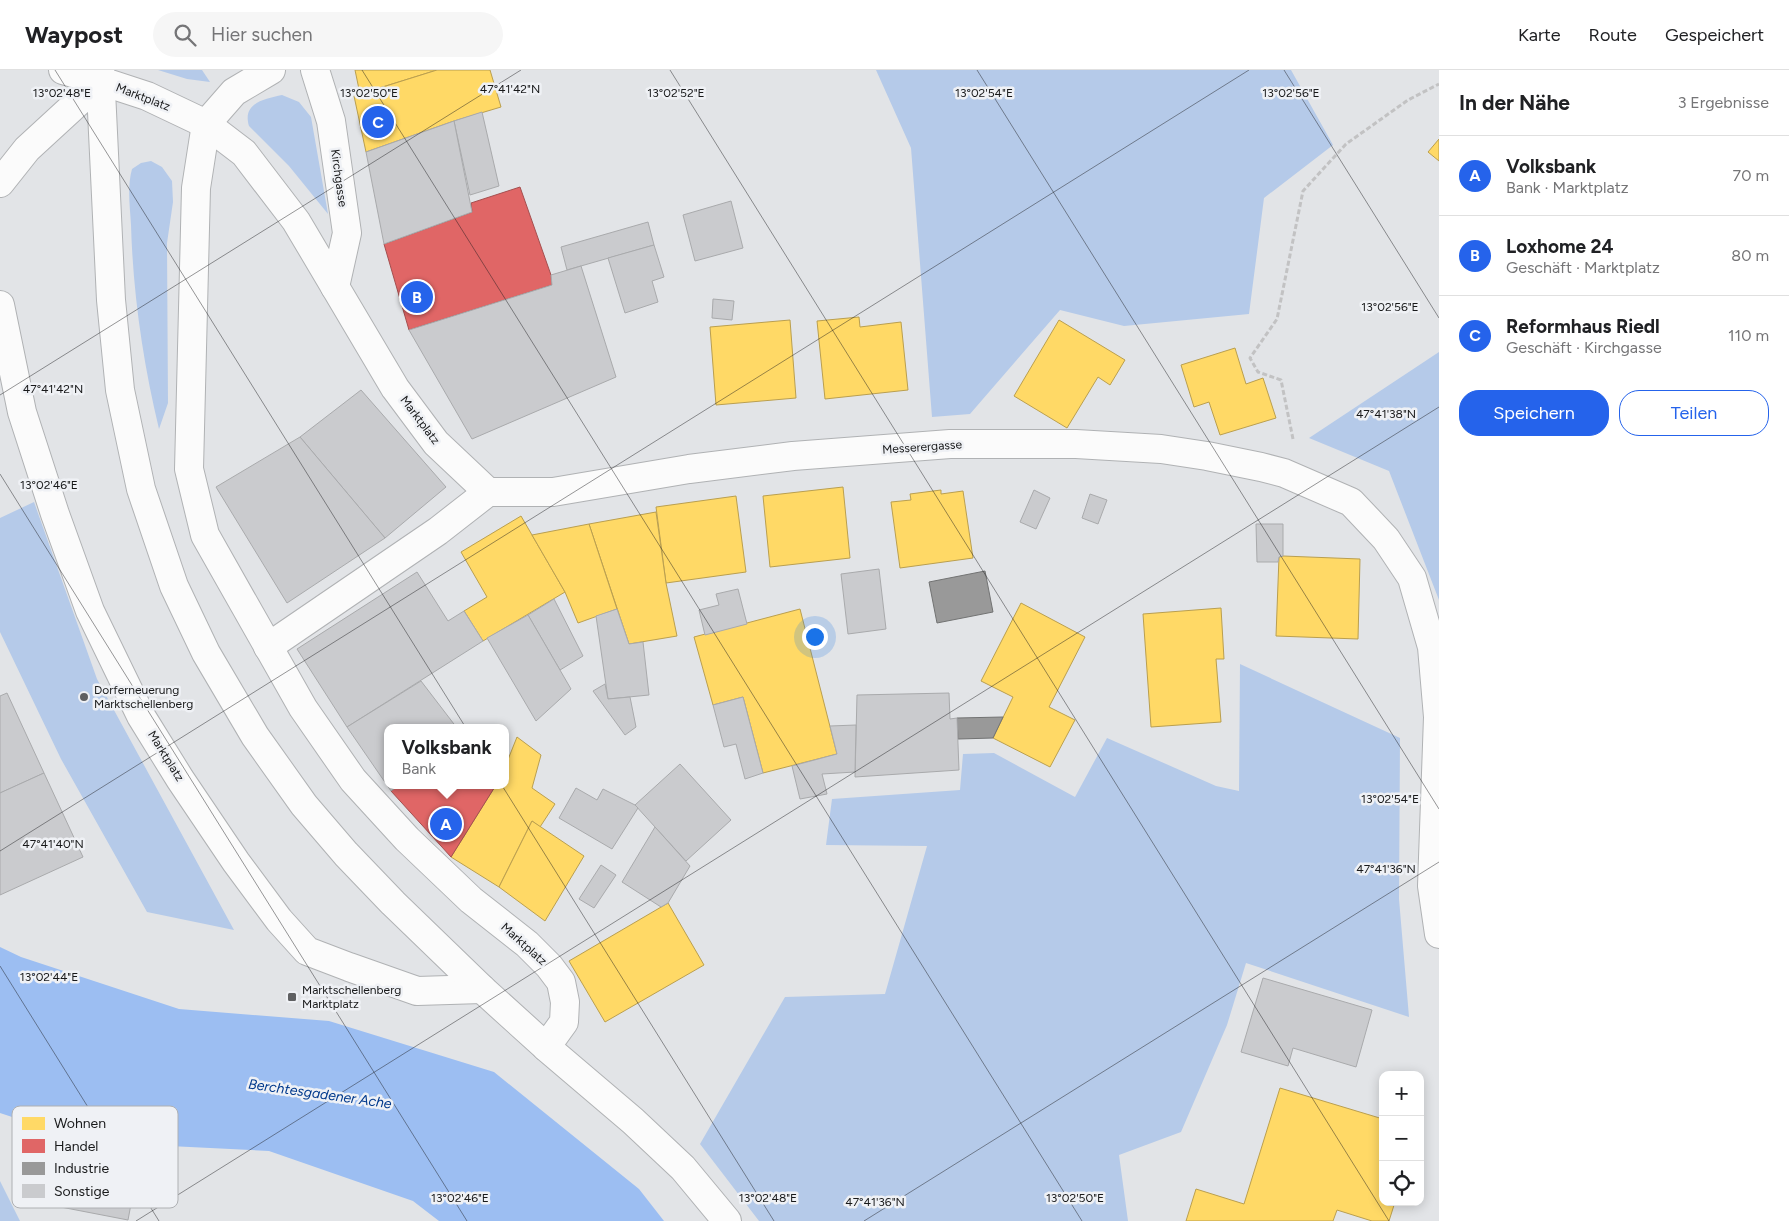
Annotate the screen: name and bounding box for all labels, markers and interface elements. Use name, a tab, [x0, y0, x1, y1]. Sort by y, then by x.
search box	[153, 12, 503, 57]
text: Waypost	[25, 20, 123, 49]
icon: search	[171, 21, 199, 49]
text: Hier suchen	[211, 23, 313, 46]
text: Karte	[1518, 24, 1561, 46]
text: Route	[1589, 24, 1637, 46]
text: Gespeichert	[1665, 24, 1764, 46]
street label: Marktplatz	[114, 80, 172, 114]
text: 47°41'42"N	[480, 82, 540, 96]
text: 13°02'48"E	[33, 86, 91, 100]
text: 13°02'50"E	[340, 86, 398, 100]
text: 13°02'52"E	[647, 86, 705, 100]
text: 13°02'54"E	[955, 86, 1013, 100]
text: 13°02'56"E	[1262, 86, 1320, 100]
text: In der Nähe	[1459, 90, 1570, 115]
text: 3 Ergebnisse	[1678, 93, 1769, 112]
pin: C	[362, 103, 394, 141]
street label: Kirchgasse	[328, 148, 350, 208]
text: Volksbank	[1506, 155, 1596, 178]
text: A	[1469, 166, 1481, 185]
text: 70 m	[1733, 166, 1769, 185]
text: Bank · Marktplatz	[1506, 178, 1629, 197]
text: Loxhome 24	[1506, 235, 1614, 258]
text: B	[1470, 246, 1480, 265]
text: 80 m	[1731, 246, 1769, 265]
text: Geschäft · Marktplatz	[1506, 258, 1660, 277]
pin: B	[401, 278, 433, 316]
text: 13°02'56"E	[1361, 300, 1419, 314]
text: Reformhaus Riedl	[1506, 315, 1660, 338]
text: C	[1469, 326, 1481, 345]
text: 110 m	[1728, 326, 1769, 345]
text: Geschäft · Kirchgasse	[1506, 338, 1662, 357]
text: 47°41'42"N	[23, 382, 83, 396]
button: Speichern	[1459, 390, 1609, 436]
button: Teilen	[1619, 390, 1769, 436]
street label: Marktplatz	[397, 393, 443, 447]
text: 47°41'38"N	[1356, 407, 1416, 421]
street label: Messerergasse	[882, 437, 963, 457]
text: 13°02'46"E	[20, 478, 78, 492]
your location	[802, 624, 828, 650]
place label: Dorferneuerung Marktschellenberg	[94, 683, 193, 711]
marker: Dorferneuerung Marktschellenberg	[78, 691, 90, 703]
popup	[384, 724, 509, 789]
street label: Marktplatz	[145, 728, 187, 784]
text: Volksbank	[401, 736, 492, 759]
text: Bank	[401, 759, 436, 778]
text: 13°02'54"E	[1361, 792, 1419, 806]
pin: A	[430, 805, 462, 843]
text: 47°41'40"N	[22, 837, 84, 851]
text: 47°41'36"N	[1356, 862, 1416, 876]
street label: Marktplatz	[498, 920, 550, 968]
text: 13°02'44"E	[20, 970, 78, 984]
place label: Marktschellenberg Marktplatz	[302, 983, 401, 1011]
marker: Marktschellenberg Marktplatz	[286, 991, 298, 1003]
map controls	[1379, 1071, 1424, 1206]
button: +	[1379, 1071, 1424, 1116]
water label: Berchtesgadener Ache	[247, 1076, 393, 1113]
legend	[12, 1106, 178, 1208]
text: Wohnen	[54, 1115, 106, 1132]
button: −	[1379, 1116, 1424, 1161]
text: Handel	[54, 1138, 98, 1155]
text: Industrie	[54, 1160, 109, 1177]
button: locate	[1379, 1161, 1424, 1206]
text: Sonstige	[54, 1183, 110, 1200]
text: 13°02'46"E	[431, 1191, 489, 1205]
text: 13°02'48"E	[739, 1191, 797, 1205]
text: 13°02'50"E	[1046, 1191, 1104, 1205]
text: 47°41'36"N	[845, 1195, 905, 1209]

